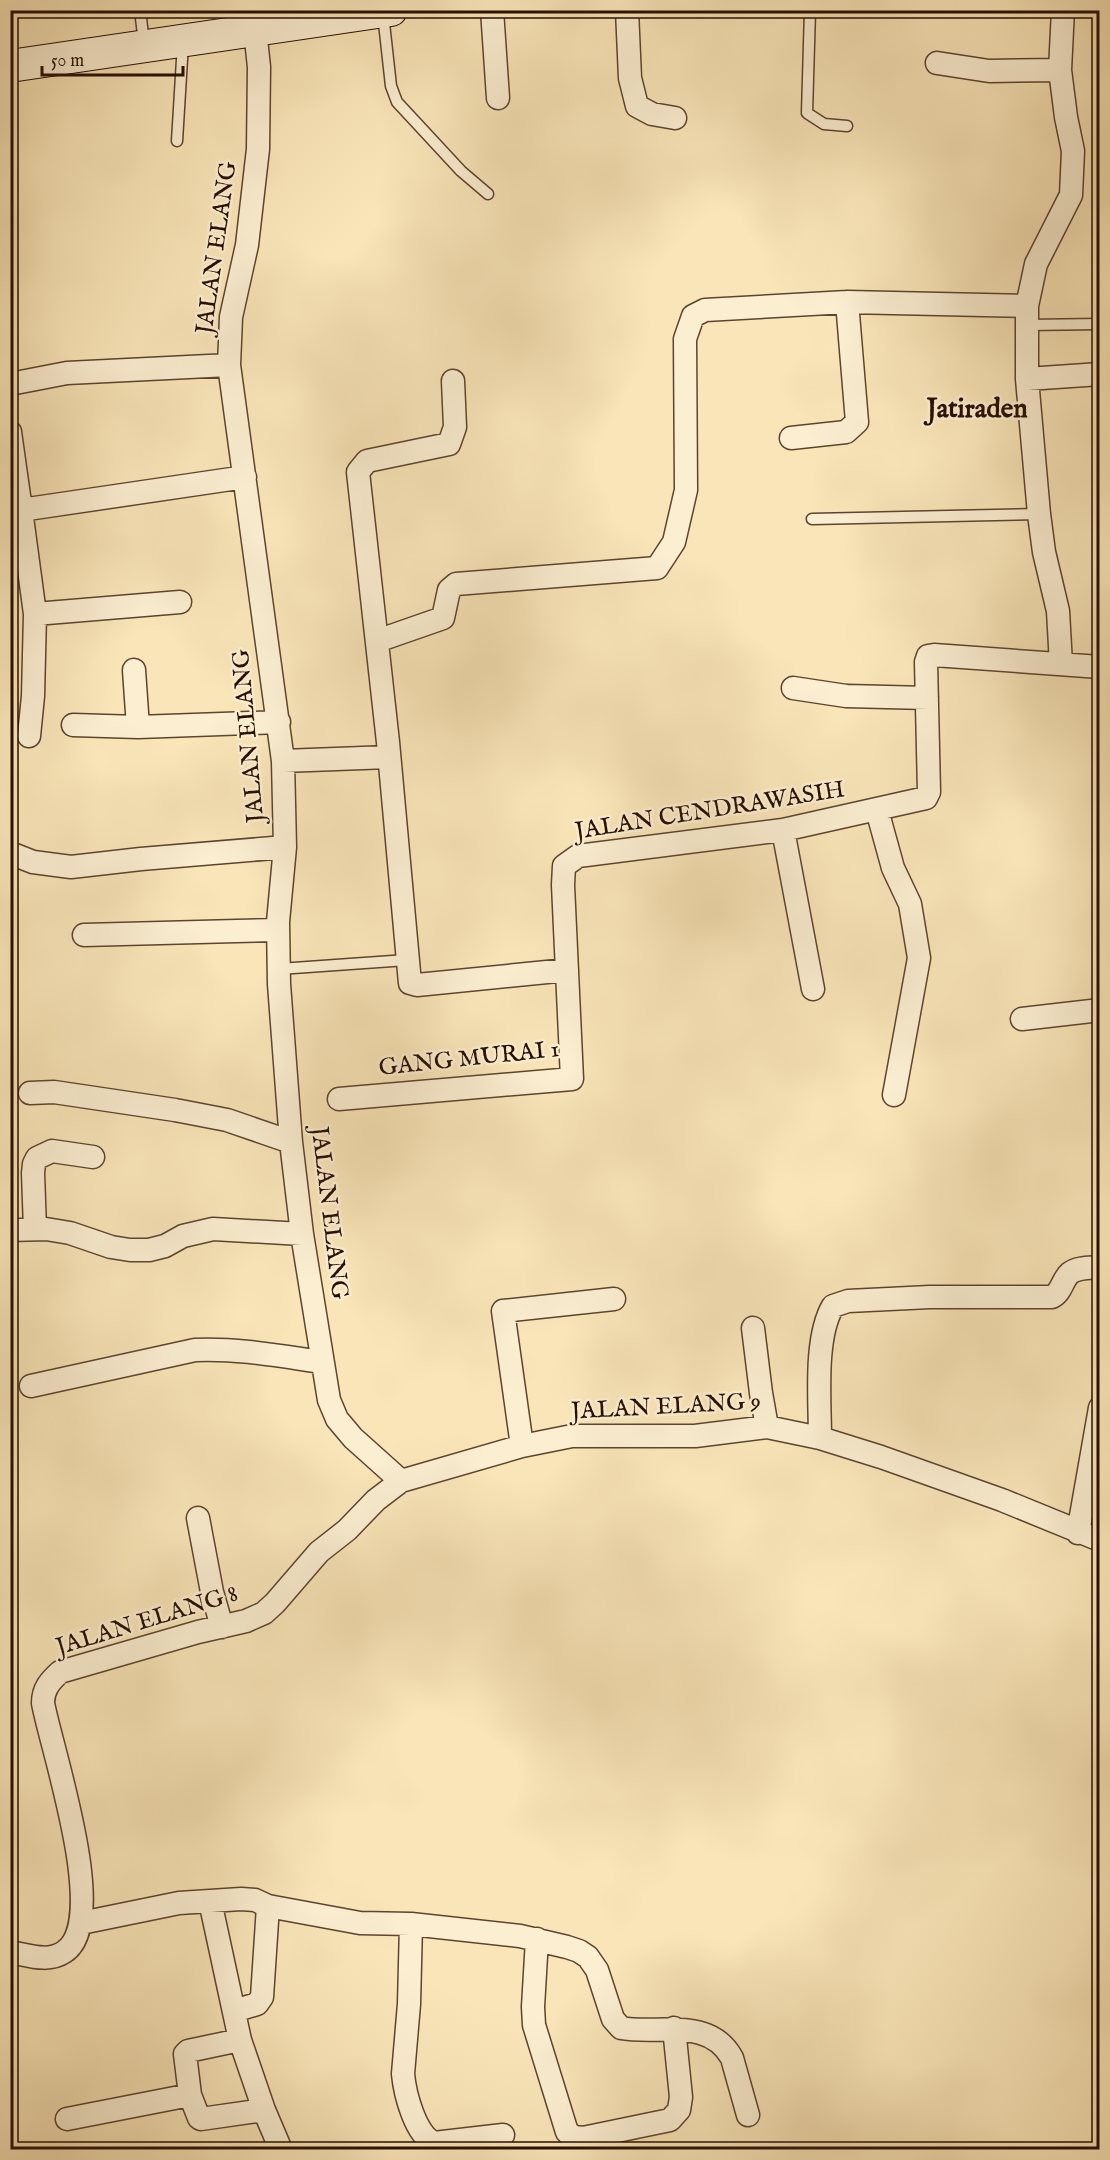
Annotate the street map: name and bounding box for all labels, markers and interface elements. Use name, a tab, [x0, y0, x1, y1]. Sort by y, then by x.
scale bar	[42, 39, 183, 77]
text: 50 m	[51, 50, 84, 73]
street label: JALAN ELANG	[189, 160, 244, 339]
district label: Jatiraden	[923, 393, 1028, 427]
street label: JALAN ELANG	[226, 648, 272, 827]
street label: JALAN CENDRAWASIH	[570, 774, 847, 848]
street label: GANG MURAI 1	[377, 1034, 561, 1084]
street label: JALAN ELANG	[303, 1122, 355, 1301]
street label: JALAN ELANG 9	[567, 1387, 762, 1428]
street label: JALAN ELANG 8	[49, 1579, 242, 1664]

